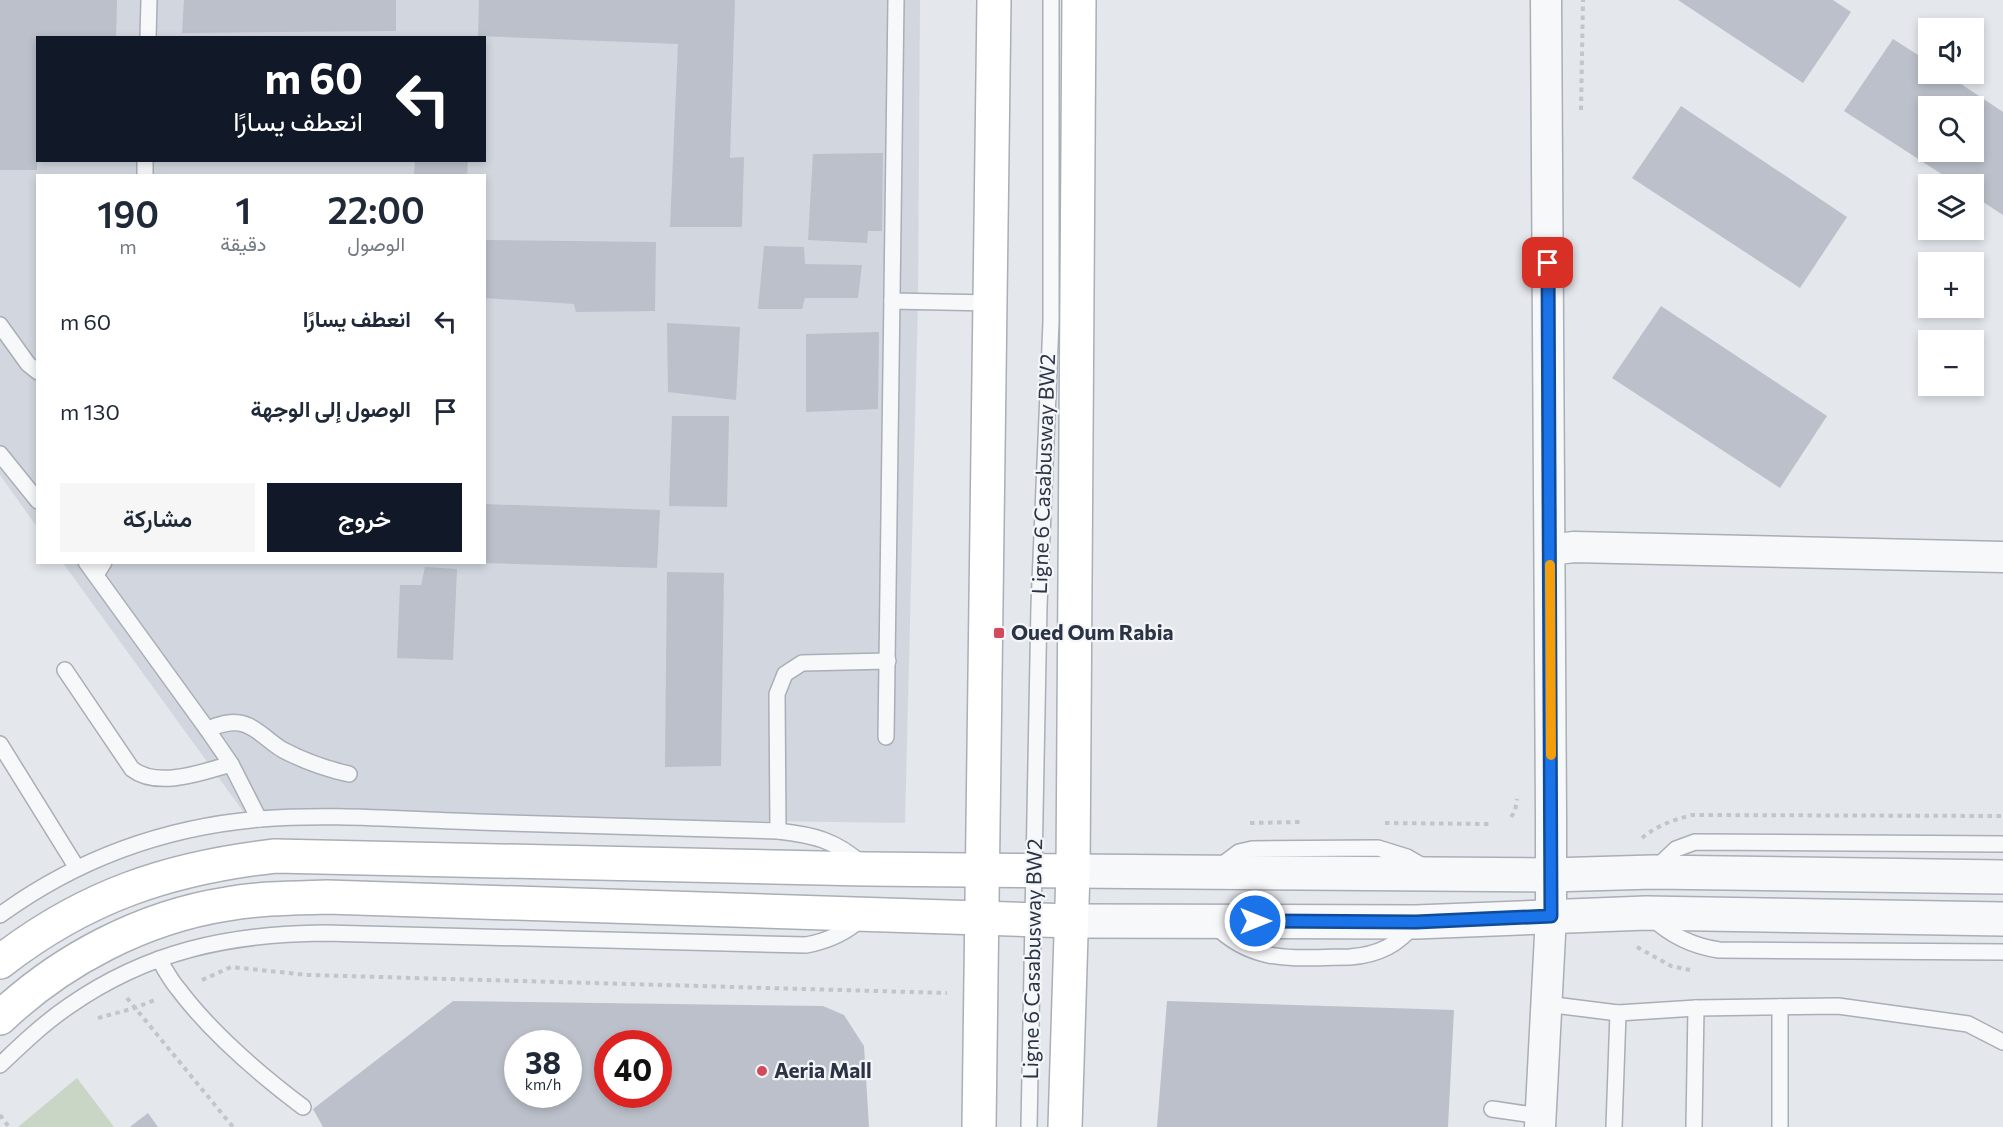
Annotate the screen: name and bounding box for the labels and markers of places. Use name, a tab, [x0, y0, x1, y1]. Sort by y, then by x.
pin	[1522, 237, 1573, 288]
place label: Oued Oum Rabia	[1011, 619, 1174, 644]
marker: Oued Oum Rabia	[992, 626, 1006, 640]
place label: Aeria Mall	[774, 1057, 872, 1082]
marker: Aeria Mall	[755, 1064, 769, 1078]

